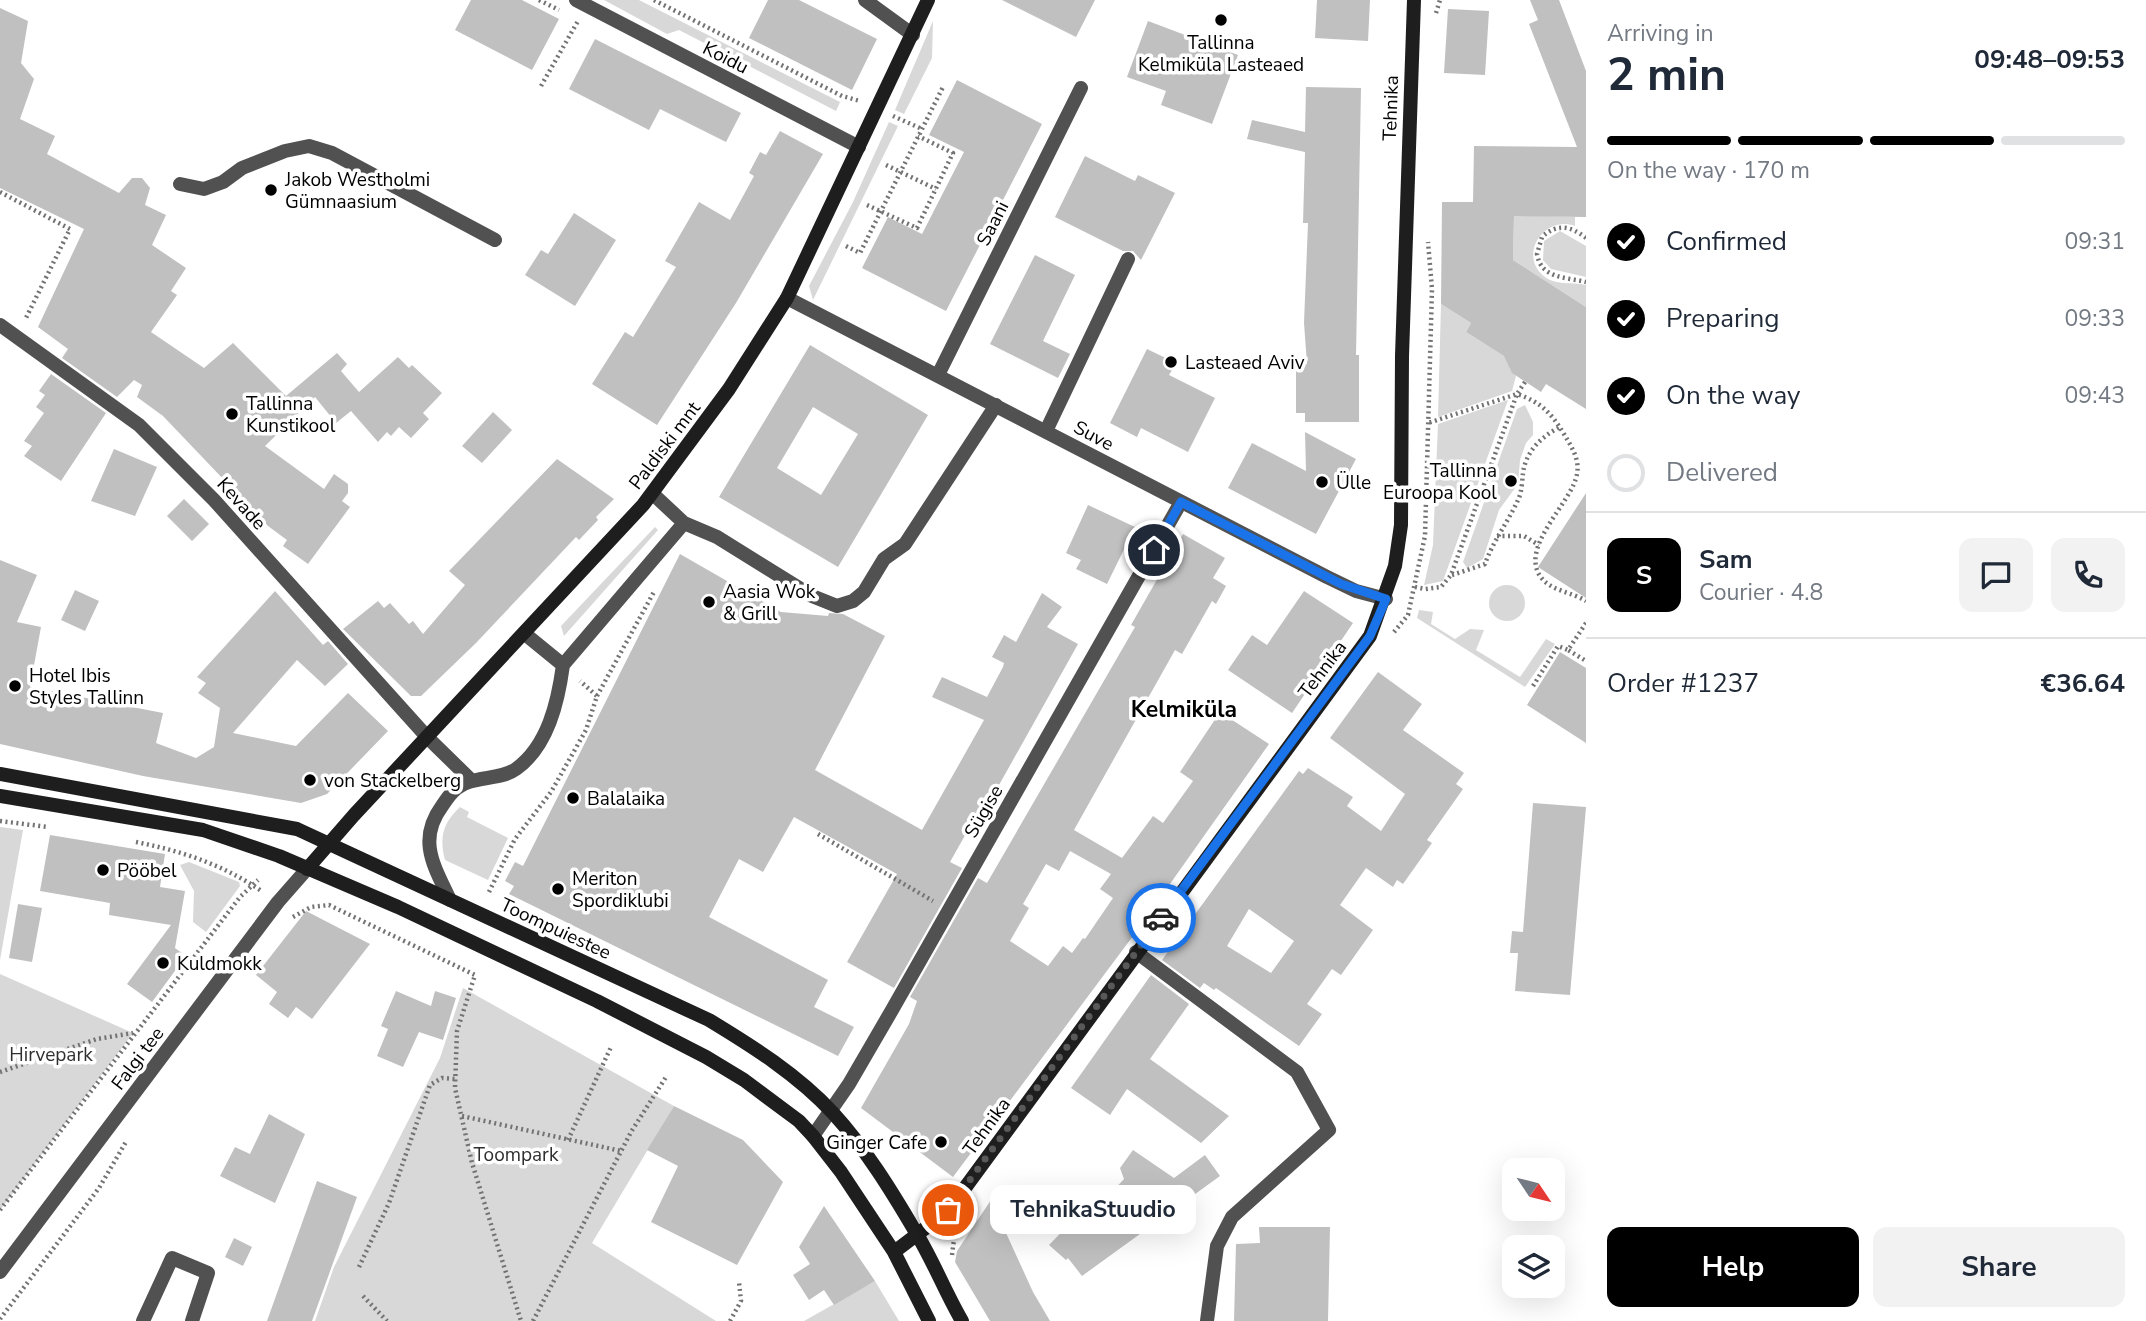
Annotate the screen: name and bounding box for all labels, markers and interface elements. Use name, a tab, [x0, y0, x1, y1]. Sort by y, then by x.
marker: Tallinna Kelmiküla Lasteaed	[1213, 12, 1229, 28]
text: Arriving in	[1607, 18, 1714, 49]
place label: Tallinna Kelmiküla Lasteaed	[1138, 30, 1304, 78]
street label: Koidu	[698, 35, 753, 80]
text: 09:48–09:53	[1974, 42, 2125, 77]
text: 2 min	[1607, 43, 1726, 106]
street label: Tehnika	[1377, 75, 1405, 141]
text: On the way · 170 m	[1607, 155, 1810, 186]
place label: Jakob Westholmi Gümnaasium	[284, 167, 430, 215]
marker: Jakob Westholmi Gümnaasium	[263, 182, 279, 198]
street label: Saani	[971, 197, 1015, 250]
icon: check	[1607, 223, 1645, 261]
text: Confirmed	[1666, 224, 1787, 259]
text: 09:31	[2065, 226, 2125, 257]
icon: check	[1607, 300, 1645, 338]
text: Preparing	[1666, 301, 1779, 336]
text: 09:33	[2065, 303, 2125, 334]
place label: Lasteaed Aviv	[1185, 350, 1305, 376]
marker: Lasteaed Aviv	[1163, 354, 1179, 370]
icon: check	[1607, 377, 1645, 415]
text: On the way	[1666, 378, 1800, 413]
text: 09:43	[2065, 380, 2125, 411]
place label: Tallinna Kunstikool	[246, 391, 336, 439]
street label: Paldiski mnt	[623, 396, 707, 495]
marker: Tallinna Kunstikool	[224, 406, 240, 422]
street label: Suve	[1069, 415, 1118, 457]
text: Delivered	[1666, 455, 1778, 490]
place label: Tallinna Euroopa Kool	[1383, 458, 1497, 506]
place label: Ülle	[1336, 470, 1371, 496]
street label: Kevade	[211, 472, 272, 536]
marker: Tallinna Euroopa Kool	[1503, 473, 1519, 489]
marker: Ülle	[1314, 474, 1330, 490]
pin	[1124, 520, 1184, 580]
icon: home	[1135, 531, 1173, 569]
button: chat	[1959, 538, 2033, 612]
button: phone	[2051, 538, 2125, 612]
text: Sam	[1699, 542, 1752, 577]
text: S	[1636, 558, 1652, 593]
text: Courier · 4.8	[1699, 577, 1823, 608]
place label: Aasia Wok & Grill	[723, 579, 816, 627]
marker: Aasia Wok & Grill	[701, 594, 717, 610]
street label: Tehnika	[1293, 636, 1353, 704]
place label: Hotel Ibis Styles Tallinn	[29, 663, 144, 711]
text: Order #1237	[1607, 666, 1759, 701]
text: €36.64	[2041, 666, 2125, 701]
marker: Hotel Ibis Styles Tallinn	[7, 678, 23, 694]
district label: Kelmiküla	[1131, 694, 1237, 725]
place label: von Stackelberg	[324, 768, 461, 794]
marker: von Stackelberg	[302, 772, 318, 788]
street label: Sügise	[958, 780, 1009, 843]
place label: Balalaika	[587, 786, 665, 812]
marker: Balalaika	[565, 790, 581, 806]
place label: Pööbel	[117, 858, 177, 884]
marker: Pööbel	[95, 862, 111, 878]
place label: Meriton Spordiklubi	[572, 866, 669, 914]
marker: Meriton Spordiklubi	[550, 881, 566, 897]
courier	[1126, 883, 1196, 953]
street label: Toompuiestee	[496, 892, 615, 966]
icon: car	[1142, 899, 1180, 937]
place label: Kuldmokk	[177, 951, 262, 977]
marker: Kuldmokk	[155, 955, 171, 971]
street label: Falgi tee	[106, 1022, 170, 1096]
park label: Hirvepark	[9, 1042, 93, 1068]
street label: Tehnika	[957, 1092, 1017, 1161]
place label: Ginger Cafe	[826, 1130, 927, 1156]
marker: Ginger Cafe	[933, 1134, 949, 1150]
park label: Toompark	[474, 1142, 559, 1168]
north arrow	[1502, 1158, 1564, 1222]
map controls	[1502, 1158, 1565, 1298]
pin	[918, 1180, 978, 1240]
callout: TehnikaStuudio	[990, 1186, 1196, 1234]
icon: bag	[929, 1191, 967, 1229]
text: TehnikaStuudio	[1010, 1194, 1176, 1225]
button: Help	[1607, 1227, 1859, 1307]
button: Share	[1873, 1227, 2125, 1307]
button: layers	[1502, 1235, 1565, 1298]

